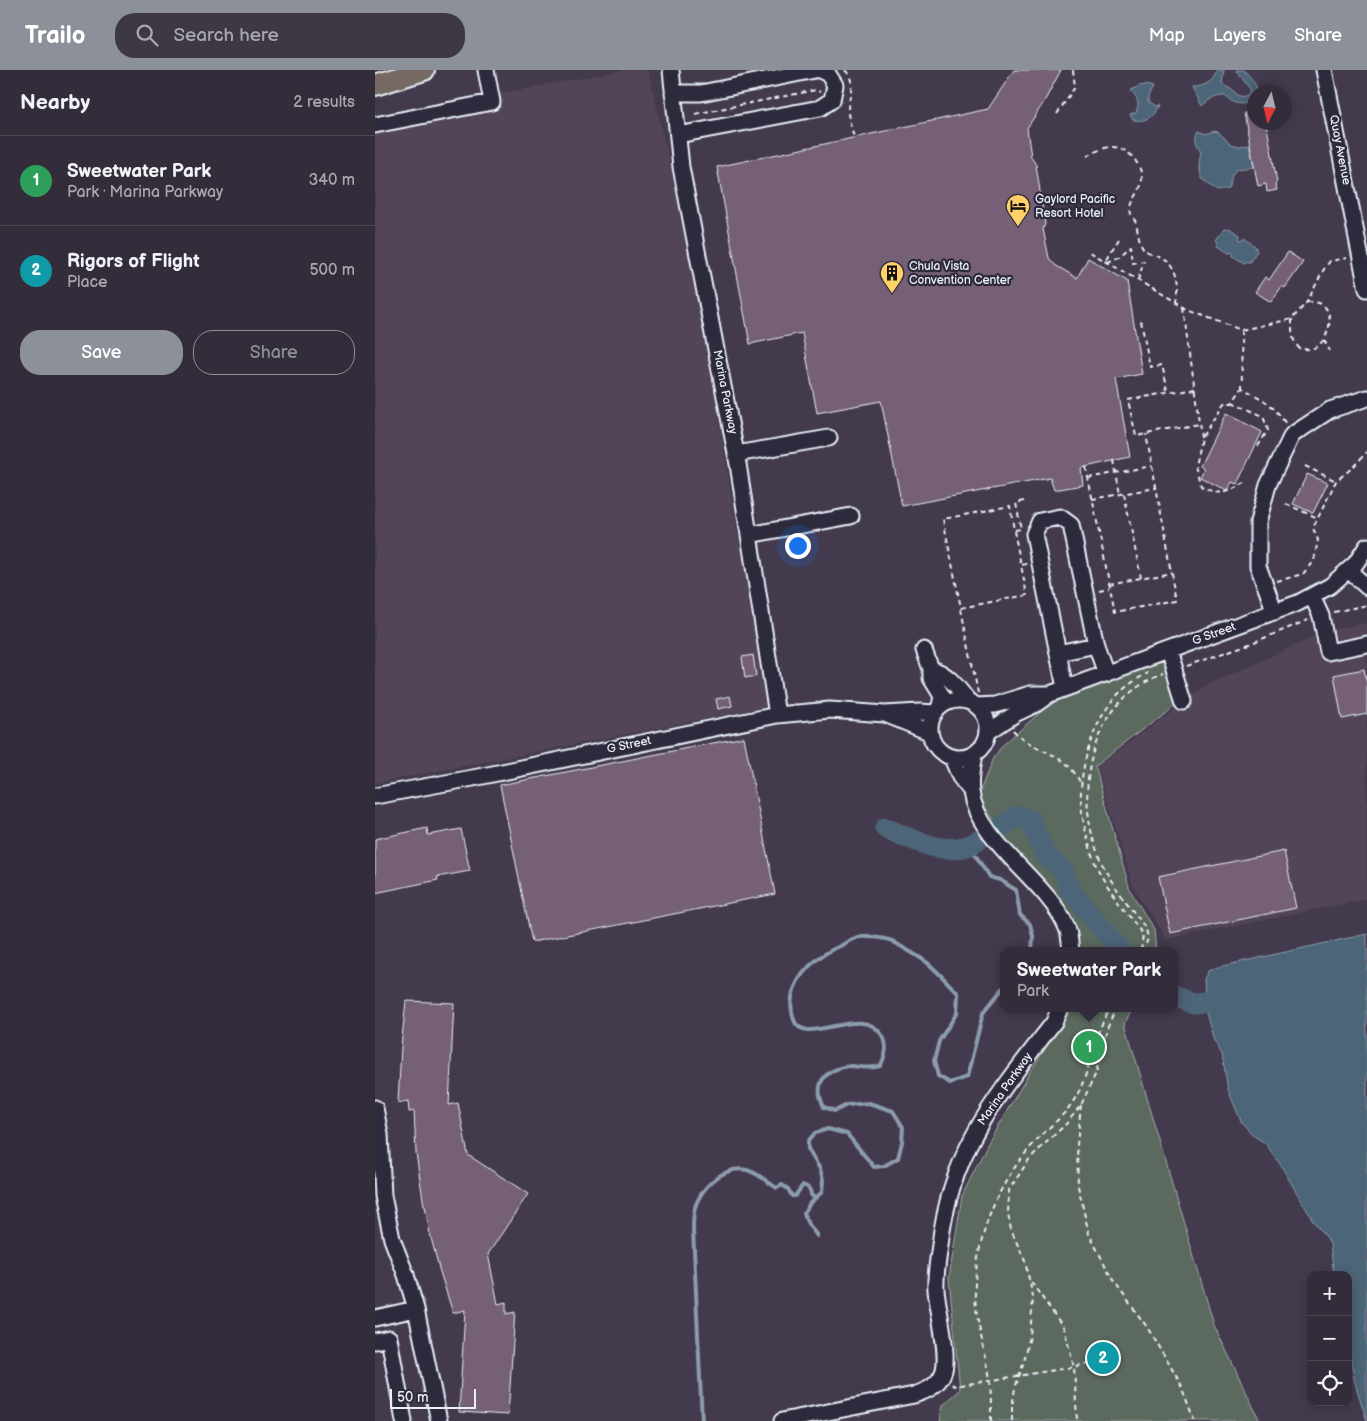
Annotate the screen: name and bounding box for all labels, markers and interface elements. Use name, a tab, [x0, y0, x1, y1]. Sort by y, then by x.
search box	[115, 13, 465, 58]
text: Trailo	[25, 21, 85, 50]
icon: search	[133, 21, 161, 49]
text: Search here	[173, 24, 279, 47]
text: Map	[1149, 25, 1185, 46]
text: Layers	[1213, 25, 1266, 46]
text: Share	[1294, 25, 1342, 46]
north arrow	[1247, 85, 1292, 130]
text: Nearby	[20, 90, 90, 115]
text: 2 results	[293, 93, 355, 112]
street label: Quay Avenue	[1326, 114, 1354, 186]
text: Sweetwater Park	[67, 160, 211, 183]
text: 1	[33, 171, 39, 190]
text: 340 m	[308, 171, 355, 190]
text: Park · Marina Parkway	[67, 183, 223, 202]
place label: Gaylord Pacific Resort Hotel	[1035, 192, 1115, 221]
hotel icon: Gaylord Pacific Resort Hotel	[1005, 193, 1031, 227]
text: Rigors of Flight	[67, 250, 200, 273]
place label: Chula Vista Convention Center	[909, 259, 1012, 288]
building icon: Chula Vista Convention Center	[879, 260, 905, 294]
text: 2	[31, 261, 41, 280]
text: 500 m	[309, 261, 355, 280]
text: Place	[67, 273, 108, 292]
button: Save	[20, 330, 183, 375]
button: Share	[193, 330, 355, 375]
street label: Marina Parkway	[709, 349, 741, 436]
your location	[785, 533, 811, 559]
street label: G Street	[1190, 619, 1238, 649]
street label: G Street	[605, 733, 653, 757]
popup	[1000, 947, 1178, 1012]
text: Sweetwater Park	[1017, 959, 1161, 982]
text: Park	[1017, 982, 1049, 1001]
pin: 1	[1073, 1028, 1105, 1066]
street label: Marina Parkway	[974, 1049, 1036, 1128]
map controls	[1307, 1271, 1352, 1406]
button: +	[1307, 1271, 1352, 1316]
button: −	[1307, 1316, 1352, 1361]
pin: 2	[1087, 1339, 1119, 1377]
button: locate	[1307, 1361, 1352, 1406]
scale bar	[390, 1386, 476, 1409]
text: 50 m	[397, 1389, 429, 1406]

